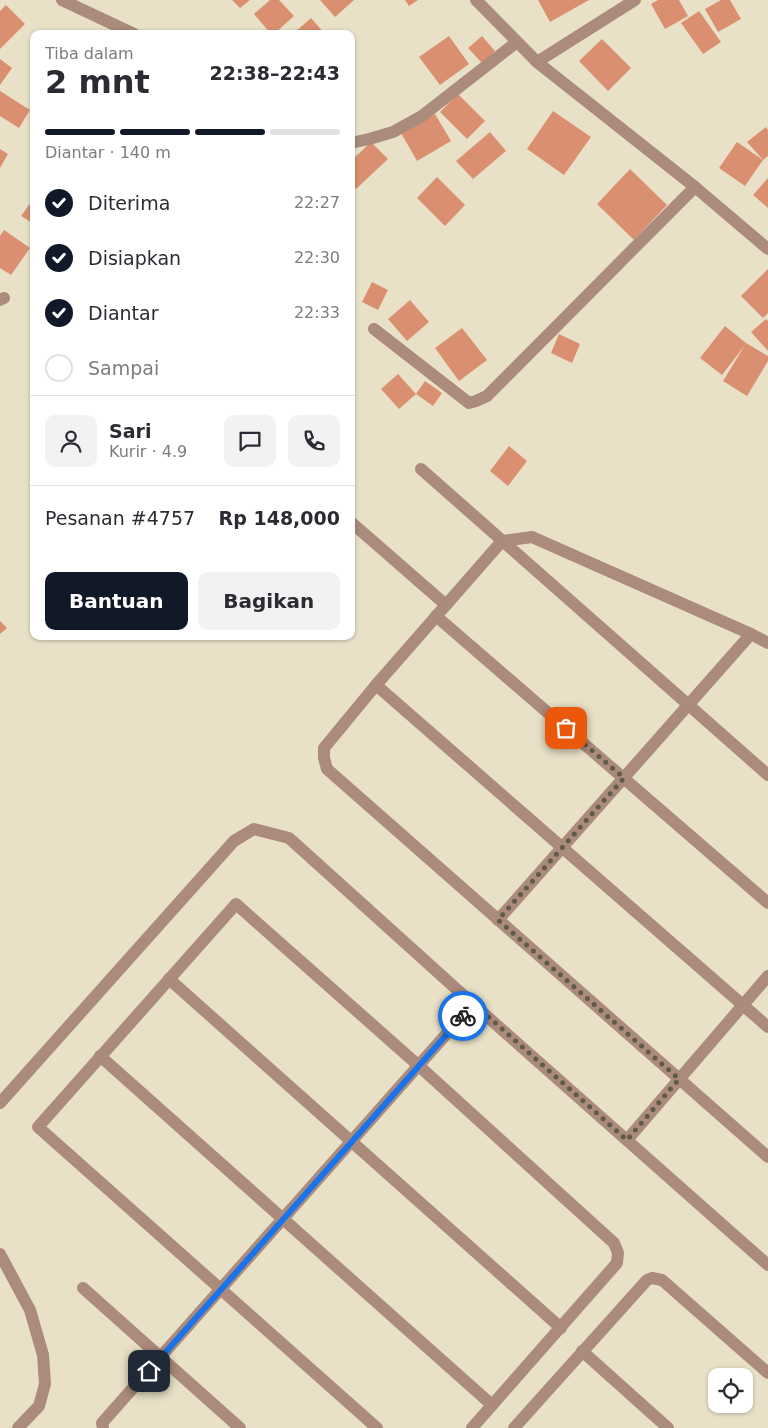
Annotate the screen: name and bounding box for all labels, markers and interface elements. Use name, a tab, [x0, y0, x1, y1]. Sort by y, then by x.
text: Tiba dalam	[45, 44, 134, 63]
text: 22:38–22:43	[210, 62, 340, 84]
text: 2 mnt	[45, 63, 150, 101]
text: Diantar · 140 m	[45, 143, 171, 162]
icon: check	[45, 189, 73, 217]
text: Diterima	[88, 192, 170, 214]
text: 22:27	[294, 193, 340, 212]
icon: check	[45, 244, 73, 272]
text: Disiapkan	[88, 247, 181, 269]
text: 22:30	[294, 248, 340, 267]
icon: check	[45, 299, 73, 327]
text: Diantar	[88, 302, 159, 324]
text: 22:33	[294, 303, 340, 322]
text: Sampai	[88, 357, 159, 379]
button: person	[45, 415, 97, 467]
button: chat	[224, 415, 276, 467]
button: phone	[288, 415, 340, 467]
text: Sari	[109, 420, 151, 442]
text: Kurir · 4.9	[109, 442, 187, 461]
text: Pesanan #4757	[45, 507, 195, 529]
text: Rp 148,000	[219, 507, 340, 529]
button: Bantuan	[45, 572, 188, 630]
button: Bagikan	[198, 572, 340, 630]
pin	[545, 707, 587, 749]
icon: bag	[552, 714, 580, 742]
courier	[438, 991, 488, 1041]
icon: bike	[449, 1002, 477, 1030]
pin	[128, 1350, 170, 1392]
icon: home	[135, 1357, 163, 1385]
map controls	[708, 1368, 753, 1413]
button: locate	[708, 1368, 753, 1413]

